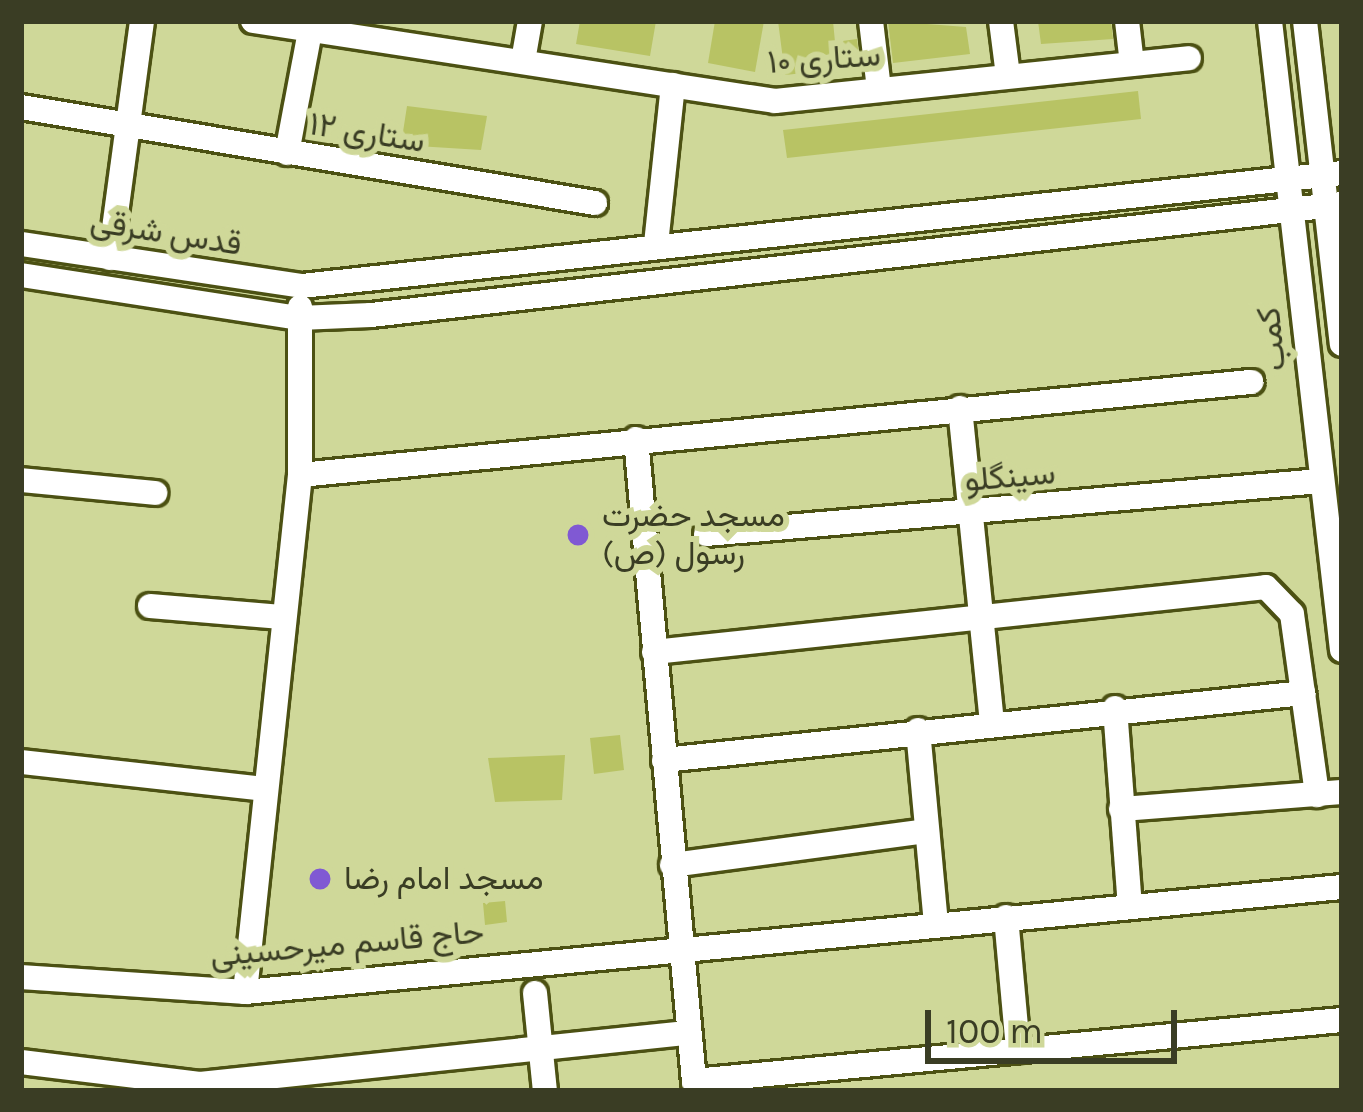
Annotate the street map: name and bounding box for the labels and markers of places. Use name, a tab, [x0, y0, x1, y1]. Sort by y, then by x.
place label: مسجد حضرت رسول (ص)	[602, 496, 785, 574]
marker: مسجد حضرت رسول (ص)	[565, 522, 591, 548]
place label: مسجد امام رضا	[344, 859, 544, 899]
marker: مسجد امام رضا	[307, 866, 333, 892]

